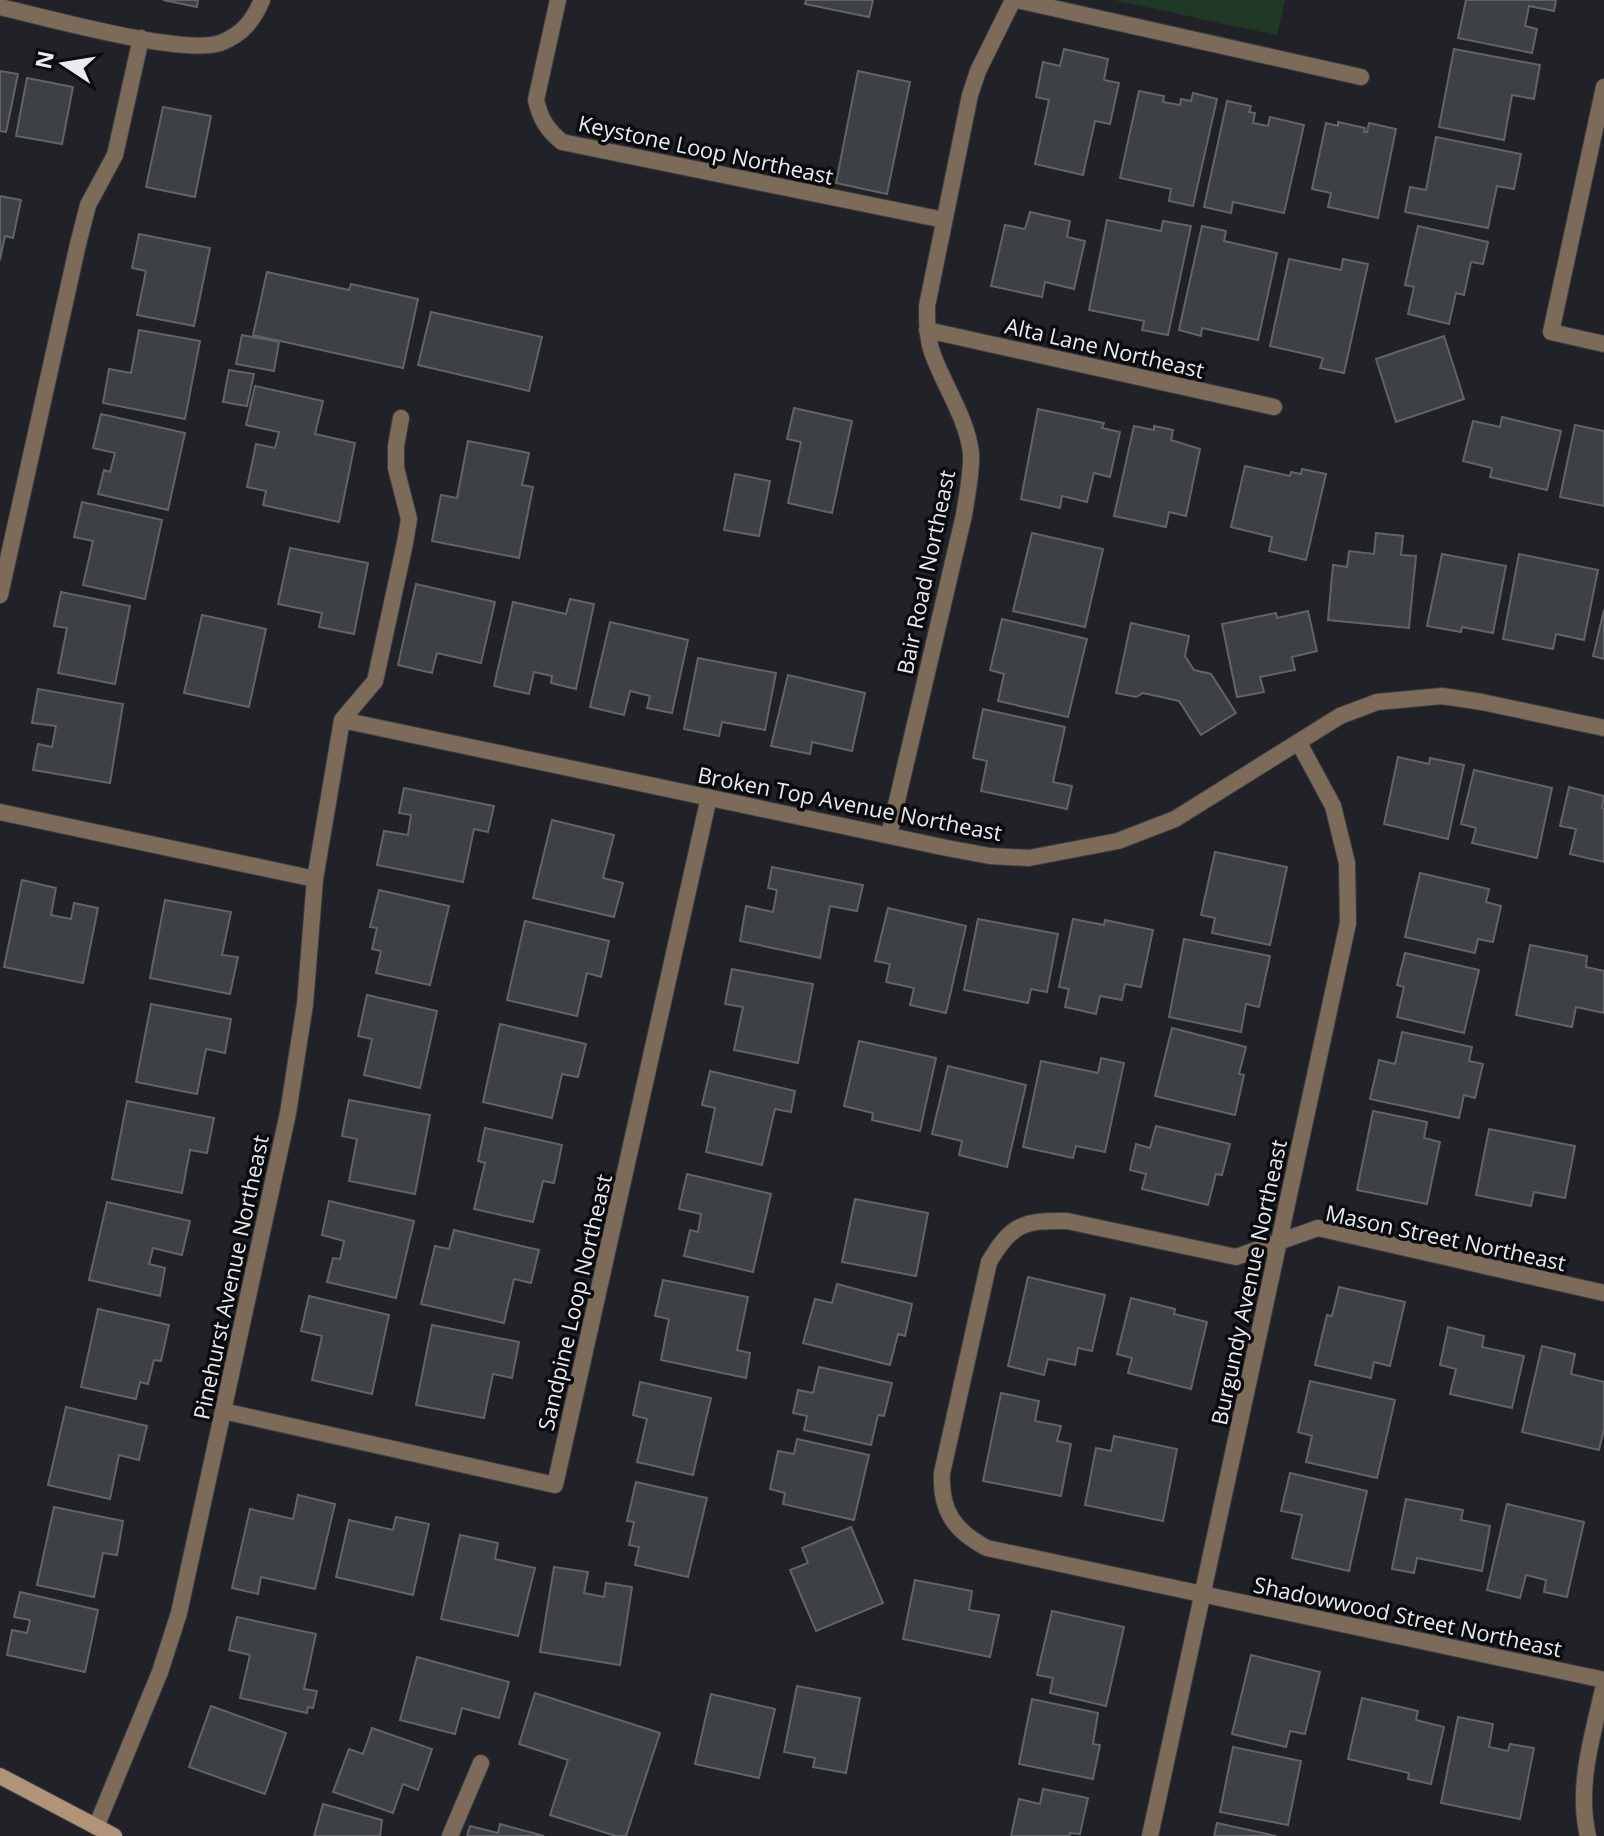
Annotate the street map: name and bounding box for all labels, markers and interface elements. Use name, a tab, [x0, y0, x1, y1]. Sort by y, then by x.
north arrow	[24, 24, 104, 104]
text: N	[27, 48, 60, 72]
street label: Keystone Loop Northeast	[576, 107, 836, 191]
street label: Alta Lane Northeast	[1002, 309, 1208, 385]
street label: Bair Road Northeast	[889, 467, 961, 677]
street label: Broken Top Avenue Northeast	[695, 759, 1005, 847]
street label: Pinehurst Avenue Northeast	[185, 1132, 275, 1422]
street label: Burgundy Avenue Northeast	[1203, 1136, 1293, 1428]
street label: Sandpine Loop Northeast	[530, 1171, 618, 1433]
street label: Mason Street Northeast	[1323, 1197, 1569, 1277]
street label: Shadowwood Street Northeast	[1251, 1569, 1565, 1663]

